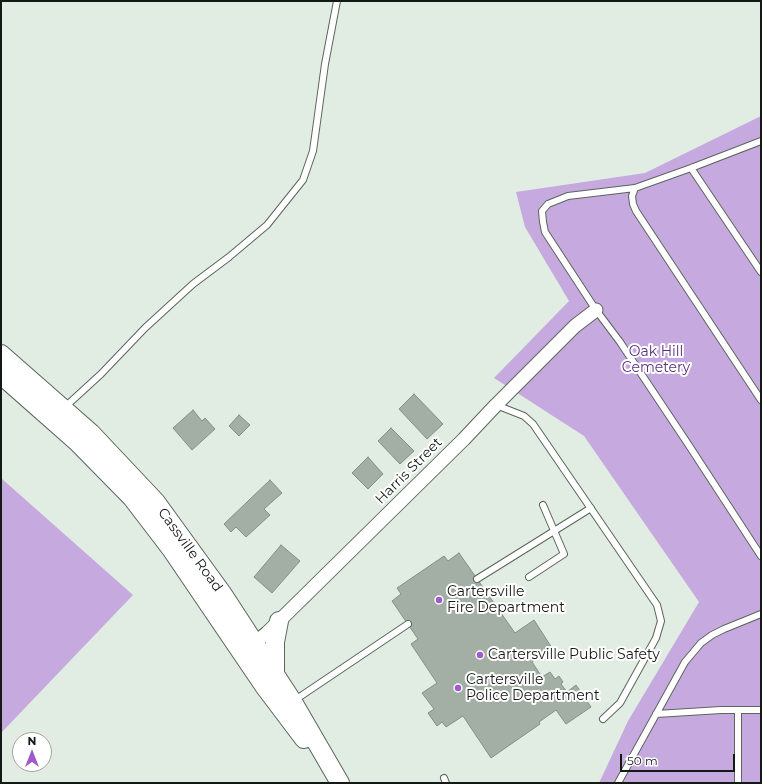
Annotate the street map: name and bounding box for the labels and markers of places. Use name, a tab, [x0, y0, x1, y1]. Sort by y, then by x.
place label: Cartersville Fire Department	[447, 584, 565, 616]
marker: Cartersville Fire Department	[434, 595, 444, 605]
place label: Cartersville Public Safety	[488, 647, 660, 663]
marker: Cartersville Public Safety	[475, 650, 485, 660]
place label: Cartersville Police Department	[466, 672, 600, 704]
marker: Cartersville Police Department	[453, 683, 463, 693]

